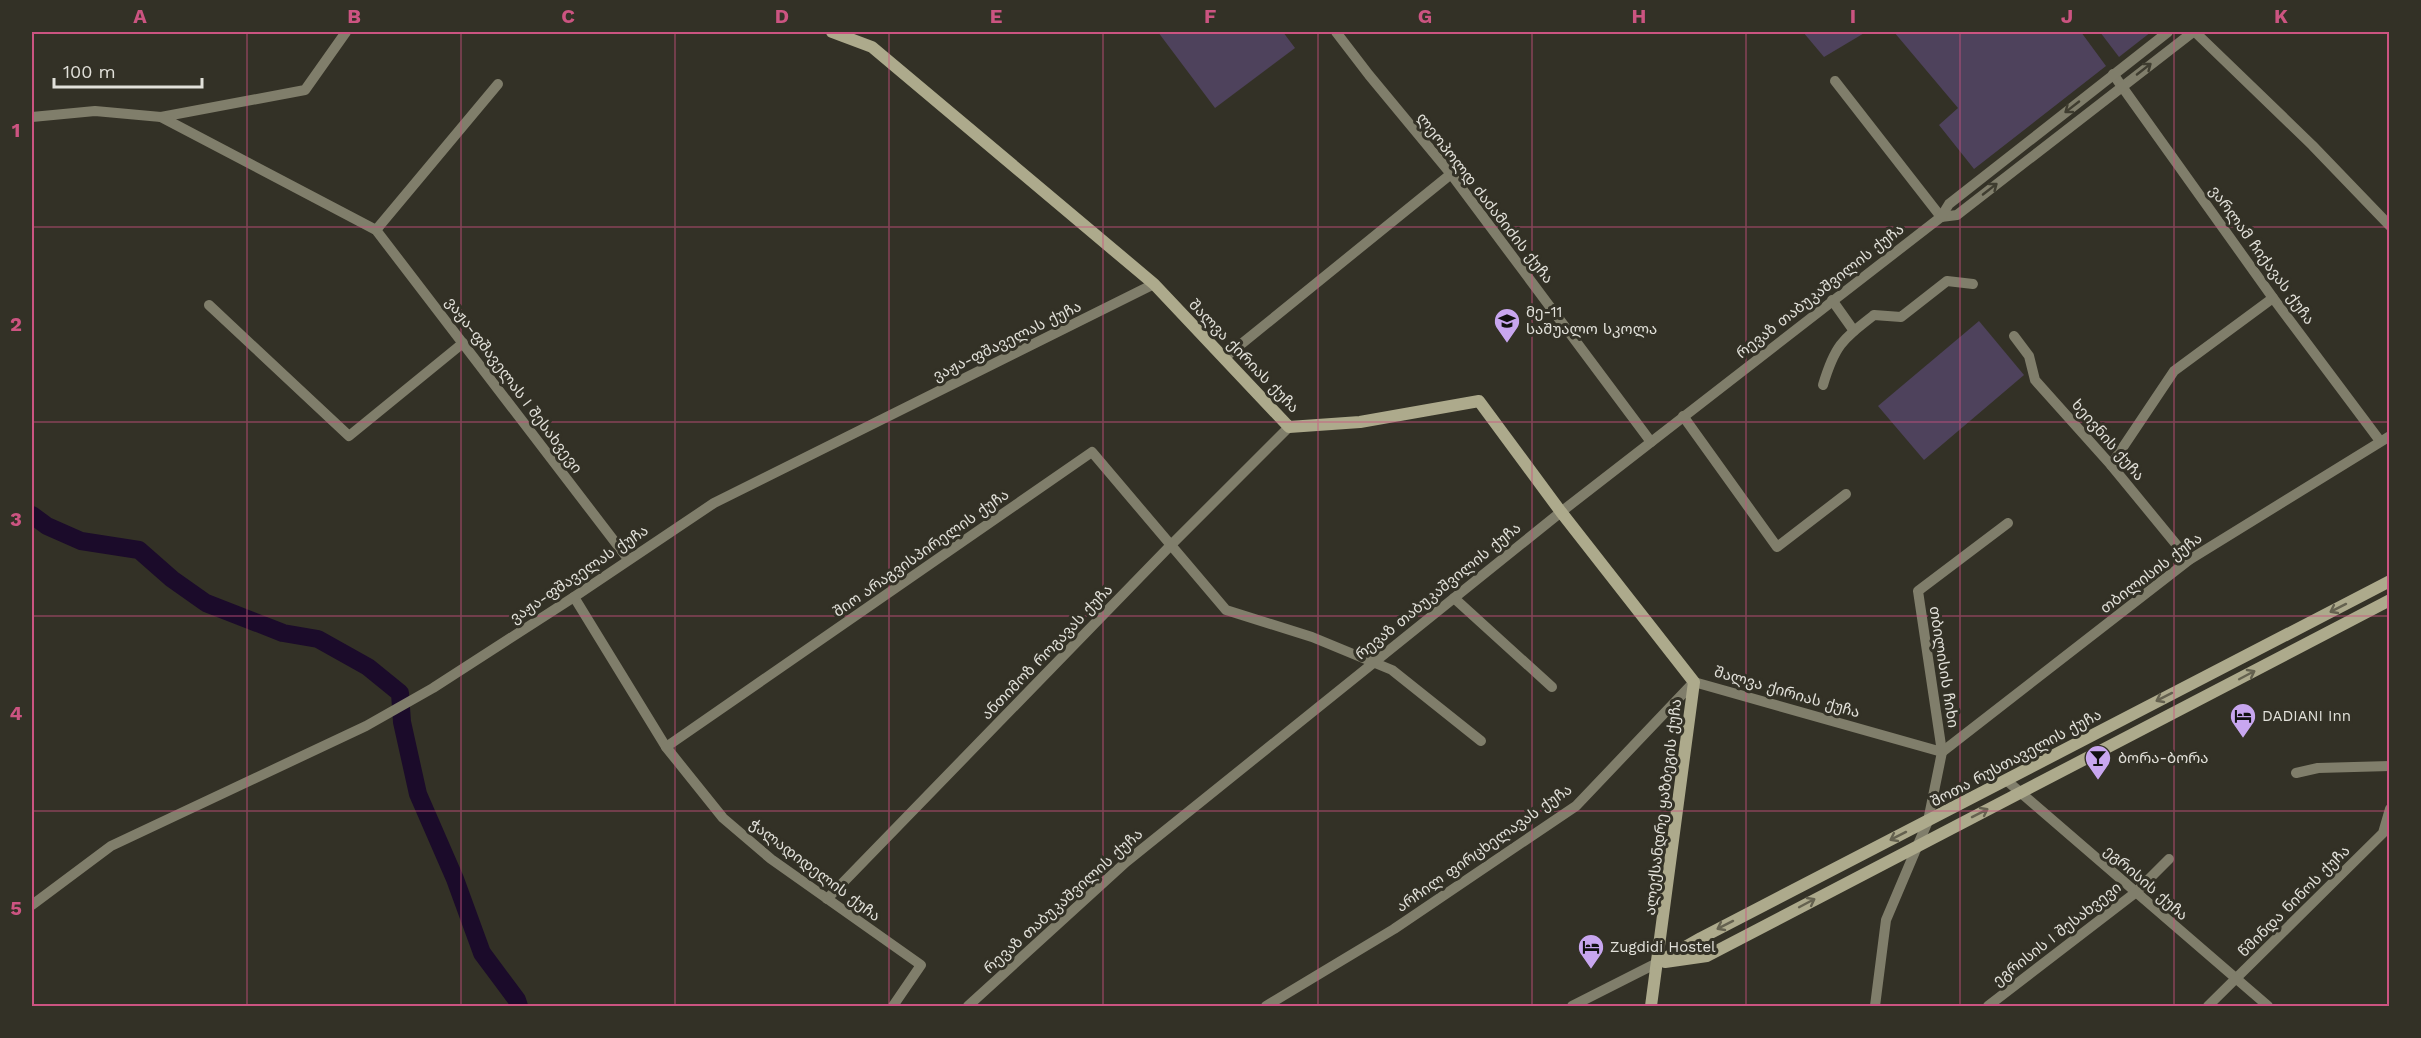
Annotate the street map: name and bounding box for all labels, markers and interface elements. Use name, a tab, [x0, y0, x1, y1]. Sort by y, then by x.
text: A	[133, 4, 147, 28]
text: B	[347, 4, 361, 28]
text: C	[561, 4, 575, 28]
text: D	[775, 4, 789, 28]
text: E	[990, 4, 1002, 28]
text: F	[1204, 4, 1216, 28]
text: G	[1418, 4, 1432, 28]
text: H	[1632, 4, 1646, 28]
text: I	[1850, 4, 1856, 28]
text: J	[2061, 4, 2073, 28]
text: K	[2274, 4, 2288, 28]
scale bar	[54, 51, 202, 89]
text: 100 m	[63, 61, 116, 82]
one-way arrow	[2136, 63, 2152, 76]
one-way arrow	[2065, 100, 2081, 113]
street label: ლეოპოლდ ძაძამიძის ქუჩა	[1413, 109, 1557, 287]
text: 1	[12, 118, 20, 142]
street label: ვარლამ ჩიქავას ქუჩა	[2206, 182, 2318, 328]
one-way arrow	[1982, 183, 1998, 196]
street label: რევაზ თაბუკაშვილის ქუჩა	[1733, 220, 1907, 362]
street label: ვაჟა-ფშაველას I შესახვევი	[442, 293, 586, 477]
street label: შალვა ქირიას ქუჩა	[1185, 296, 1303, 416]
street label: ვაჟა-ფშაველას ქუჩა	[930, 297, 1084, 385]
place label: მე-11 საშუალო სკოლა	[1526, 303, 1657, 338]
school or university icon: მე-11 საშუალო სკოლა	[1492, 306, 1522, 344]
text: 2	[10, 312, 22, 336]
street label: ხეივნის ქუჩა	[2068, 396, 2148, 484]
street label: შიო არაგვისპირელის ქუჩა	[830, 485, 1012, 621]
text: 3	[10, 507, 22, 531]
street label: რევაზ თაბუკაშვილის ქუჩა	[1352, 519, 1524, 663]
street label: ვაჟა-ფშაველას ქუჩა	[506, 521, 652, 627]
street label: თბილისის ქუჩა	[2097, 529, 2205, 617]
street label: ანთიმოზ როგავას ქუჩა	[978, 581, 1116, 723]
one-way arrow	[2329, 603, 2347, 614]
street label: თბილისის ჩიხი	[1925, 605, 1963, 729]
street label: შალვა ქირიას ქუჩა	[1712, 663, 1862, 721]
one-way arrow	[2238, 669, 2255, 681]
one-way arrow	[2156, 692, 2174, 703]
street label: ალექსანდრე ყაზბეგის ქუჩა	[1641, 698, 1685, 916]
text: 4	[10, 701, 23, 725]
hotel icon: DADIANI Inn	[2228, 701, 2258, 739]
street label: შოთა რუსთაველის ქუჩა	[1928, 705, 2104, 811]
place label: DADIANI Inn	[2262, 707, 2351, 725]
bar icon: ბორა-ბორა	[2083, 743, 2113, 781]
place label: ბორა-ბორა	[2118, 749, 2208, 767]
street label: არჩილ ფირცხელავას ქუჩა	[1393, 780, 1575, 916]
one-way arrow	[1971, 807, 1989, 818]
street label: ჭალადიდელის ქუჩა	[746, 815, 884, 925]
street label: რევაზ თაბუკაშვილის ქუჩა	[980, 825, 1146, 977]
one-way arrow	[1890, 831, 1908, 843]
street label: წმინდა ნინოს ქუჩა	[2234, 841, 2354, 961]
street label: ეგრისის ქუჩა	[2100, 842, 2192, 924]
street label: ეგრისის I შესახვევი	[1989, 878, 2125, 990]
text: 5	[10, 896, 22, 920]
one-way arrow	[1798, 897, 1816, 908]
one-way arrow	[1716, 920, 1734, 932]
hotel icon: Zugdidi Hostel	[1576, 932, 1606, 970]
place label: Zugdidi Hostel	[1610, 938, 1716, 956]

